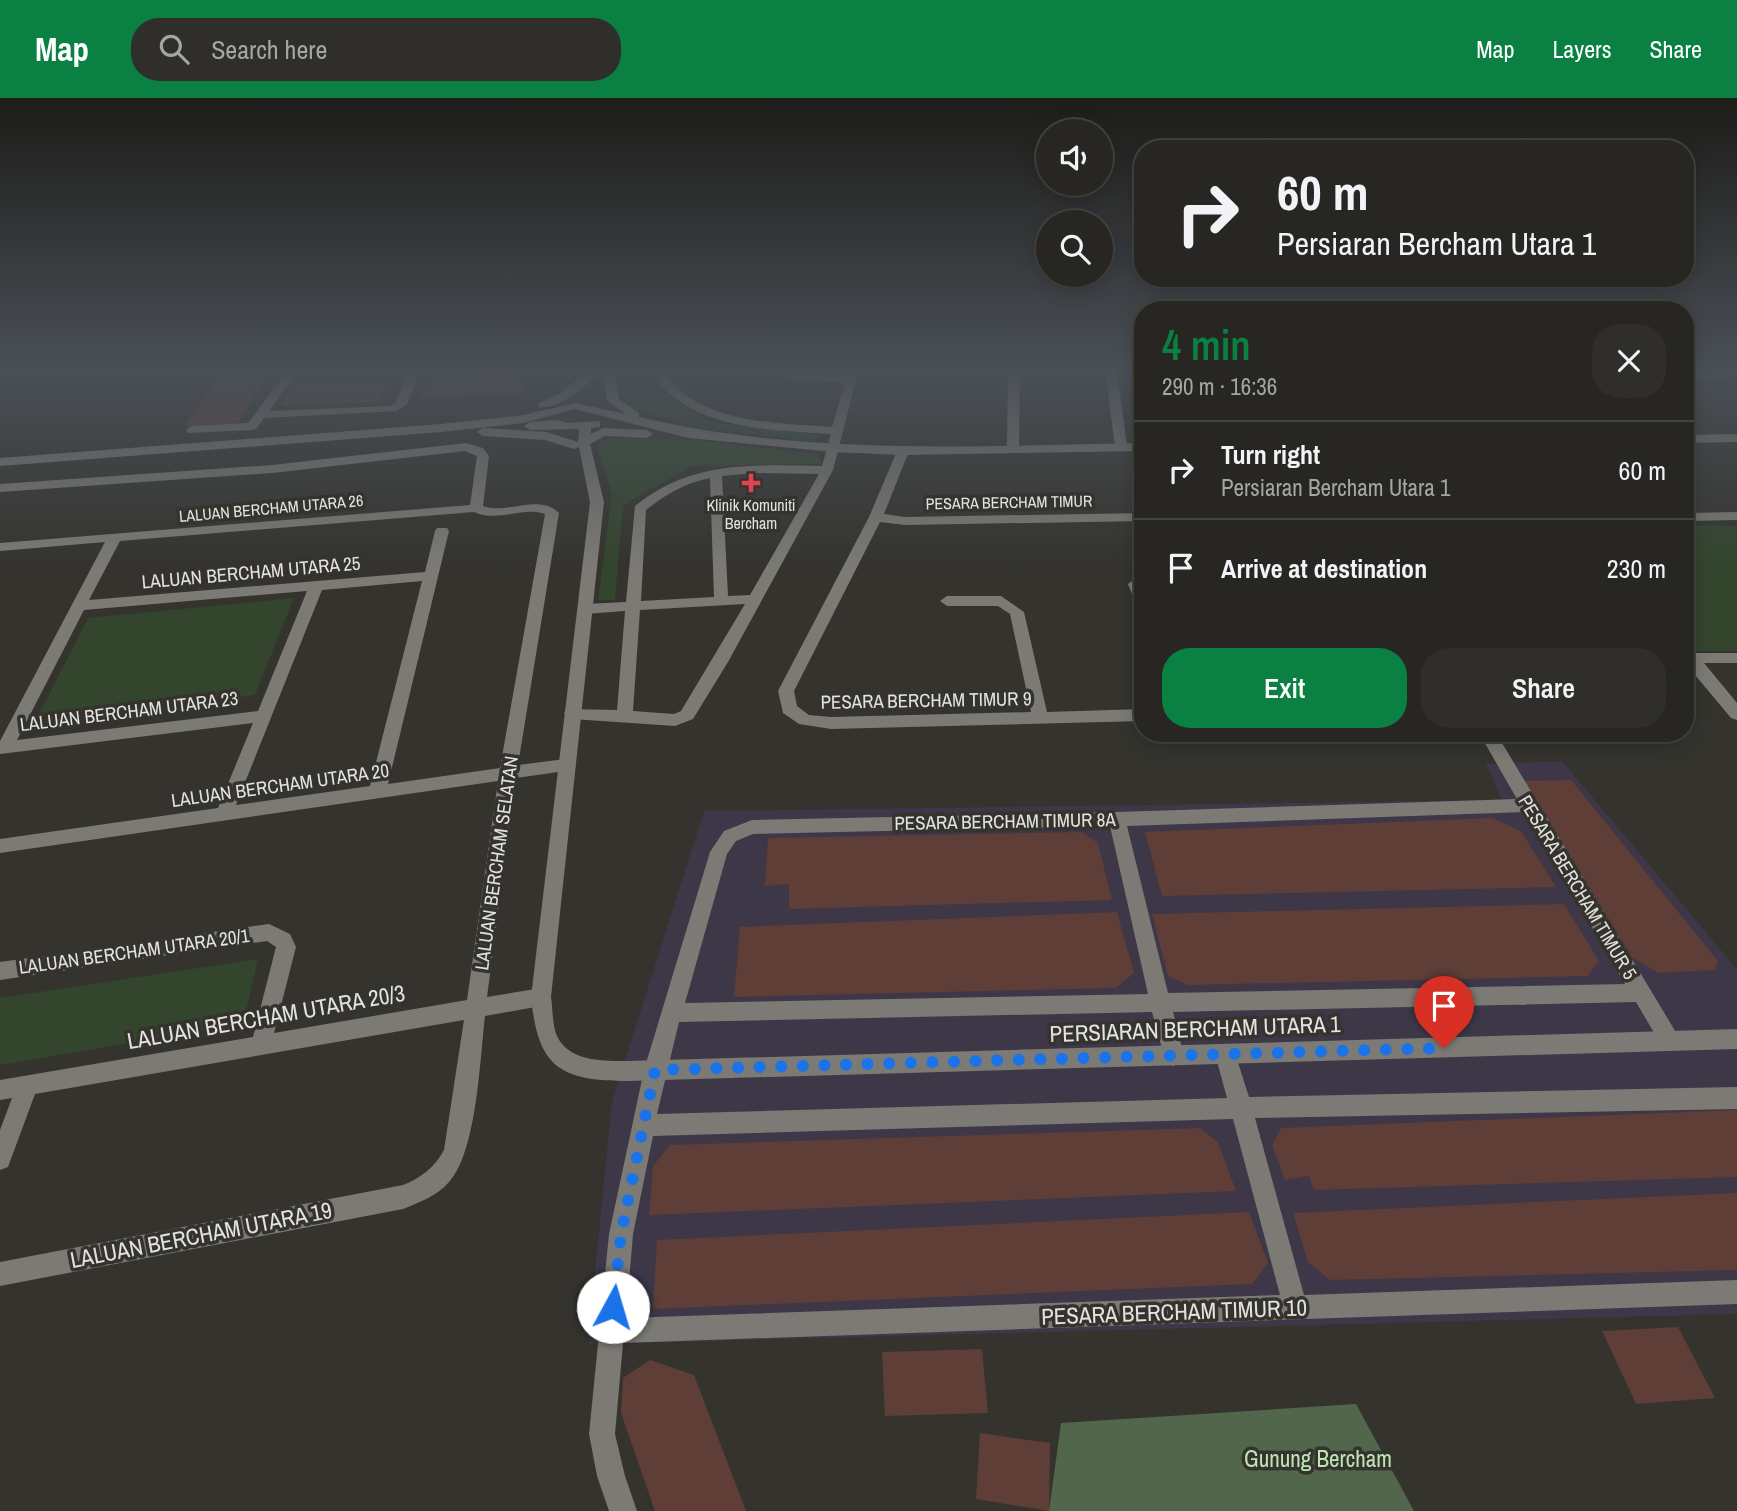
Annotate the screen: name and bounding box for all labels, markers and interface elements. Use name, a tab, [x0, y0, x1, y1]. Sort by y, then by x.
search box	[131, 18, 621, 81]
text: Map	[35, 27, 89, 71]
icon: search	[155, 30, 193, 68]
text: Search here	[211, 32, 327, 67]
text: Map	[1476, 33, 1514, 65]
text: Layers	[1552, 33, 1611, 65]
text: Share	[1649, 33, 1702, 65]
map controls	[1036, 119, 1113, 287]
button: sound	[1036, 119, 1113, 196]
text: 60 m	[1277, 159, 1369, 225]
icon: right	[1162, 168, 1253, 259]
button: search	[1036, 210, 1113, 287]
text: Persiaran Bercham Utara 1	[1277, 222, 1596, 265]
text: 4 min	[1162, 317, 1251, 373]
button: close	[1592, 324, 1666, 398]
text: 290 m · 16:36	[1162, 371, 1277, 402]
text: Turn right	[1221, 437, 1320, 472]
icon: right	[1162, 451, 1200, 489]
text: 60 m	[1619, 453, 1666, 488]
text: Persiaran Bercham Utara 1	[1221, 472, 1451, 503]
marker: Klinik Komuniti Bercham	[741, 473, 761, 493]
street label: LALUAN BERCHAM UTARA 26	[178, 489, 364, 527]
street label: PESARA BERCHAM TIMUR	[925, 490, 1093, 514]
place label: Klinik Komuniti Bercham	[707, 494, 795, 534]
street label: LALUAN BERCHAM UTARA 25	[140, 549, 362, 595]
icon: arrive	[1162, 549, 1200, 587]
text: Arrive at destination	[1221, 551, 1427, 586]
text: 230 m	[1607, 551, 1666, 586]
button: Exit	[1162, 648, 1407, 728]
button: Share	[1421, 648, 1666, 728]
street label: LALUAN BERCHAM UTARA 23	[18, 685, 240, 737]
street label: PESARA BERCHAM TIMUR 9	[820, 685, 1032, 715]
street label: LALUAN BERCHAM SELATAN	[468, 754, 524, 972]
street label: LALUAN BERCHAM UTARA 20	[169, 757, 391, 813]
street label: PESARA BERCHAM TIMUR 5	[1513, 790, 1644, 984]
street label: PESARA BERCHAM TIMUR 8A	[894, 806, 1116, 836]
street label: LALUAN BERCHAM UTARA 20/1	[17, 922, 251, 980]
pin	[1414, 976, 1474, 1048]
street label: LALUAN BERCHAM UTARA 20/3	[125, 977, 407, 1056]
icon: arrive	[1425, 987, 1463, 1025]
street label: PERSIARAN BERCHAM UTARA 1	[1049, 1008, 1341, 1049]
street label: LALUAN BERCHAM UTARA 19	[67, 1194, 334, 1275]
position arrow	[576, 1270, 650, 1344]
street label: PESARA BERCHAM TIMUR 10	[1041, 1291, 1307, 1332]
park label: Gunung Bercham	[1244, 1443, 1392, 1474]

